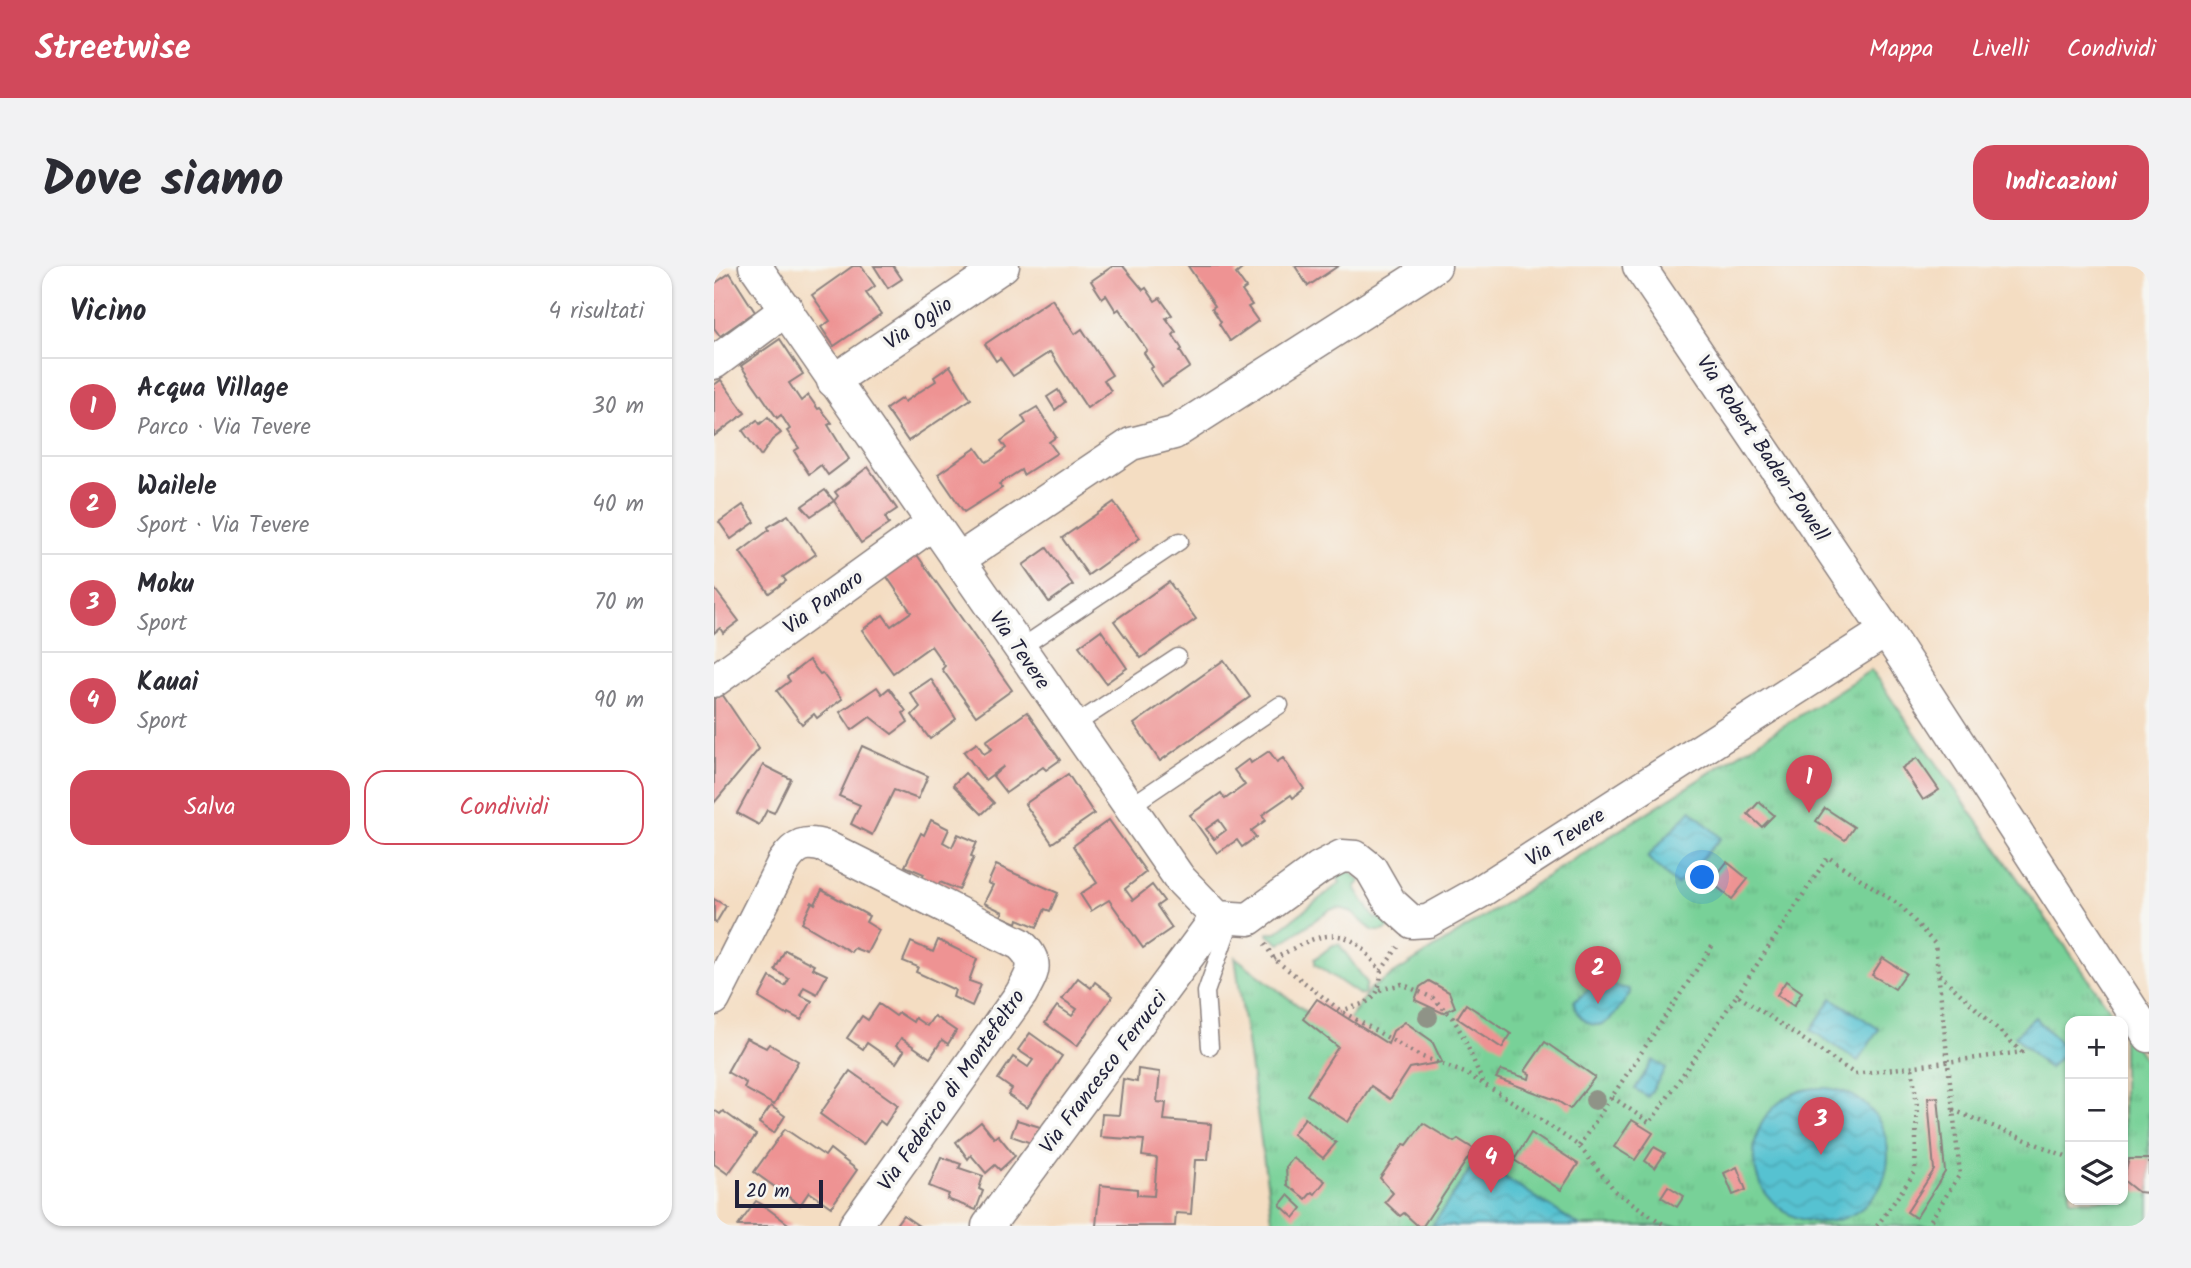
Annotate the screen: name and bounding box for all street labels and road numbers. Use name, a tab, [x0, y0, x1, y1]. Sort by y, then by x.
street label: Via Oglio	[878, 289, 960, 359]
street label: Via Robert Baden-Powell	[1687, 349, 1837, 549]
street label: Via Panaro	[776, 562, 871, 644]
street label: Via Tevere	[979, 605, 1058, 698]
street label: Via Tevere	[1519, 800, 1613, 877]
street label: Via Federico di Montefeltro	[870, 983, 1035, 1199]
street label: Via Francesco Ferrucci	[1032, 984, 1177, 1161]

